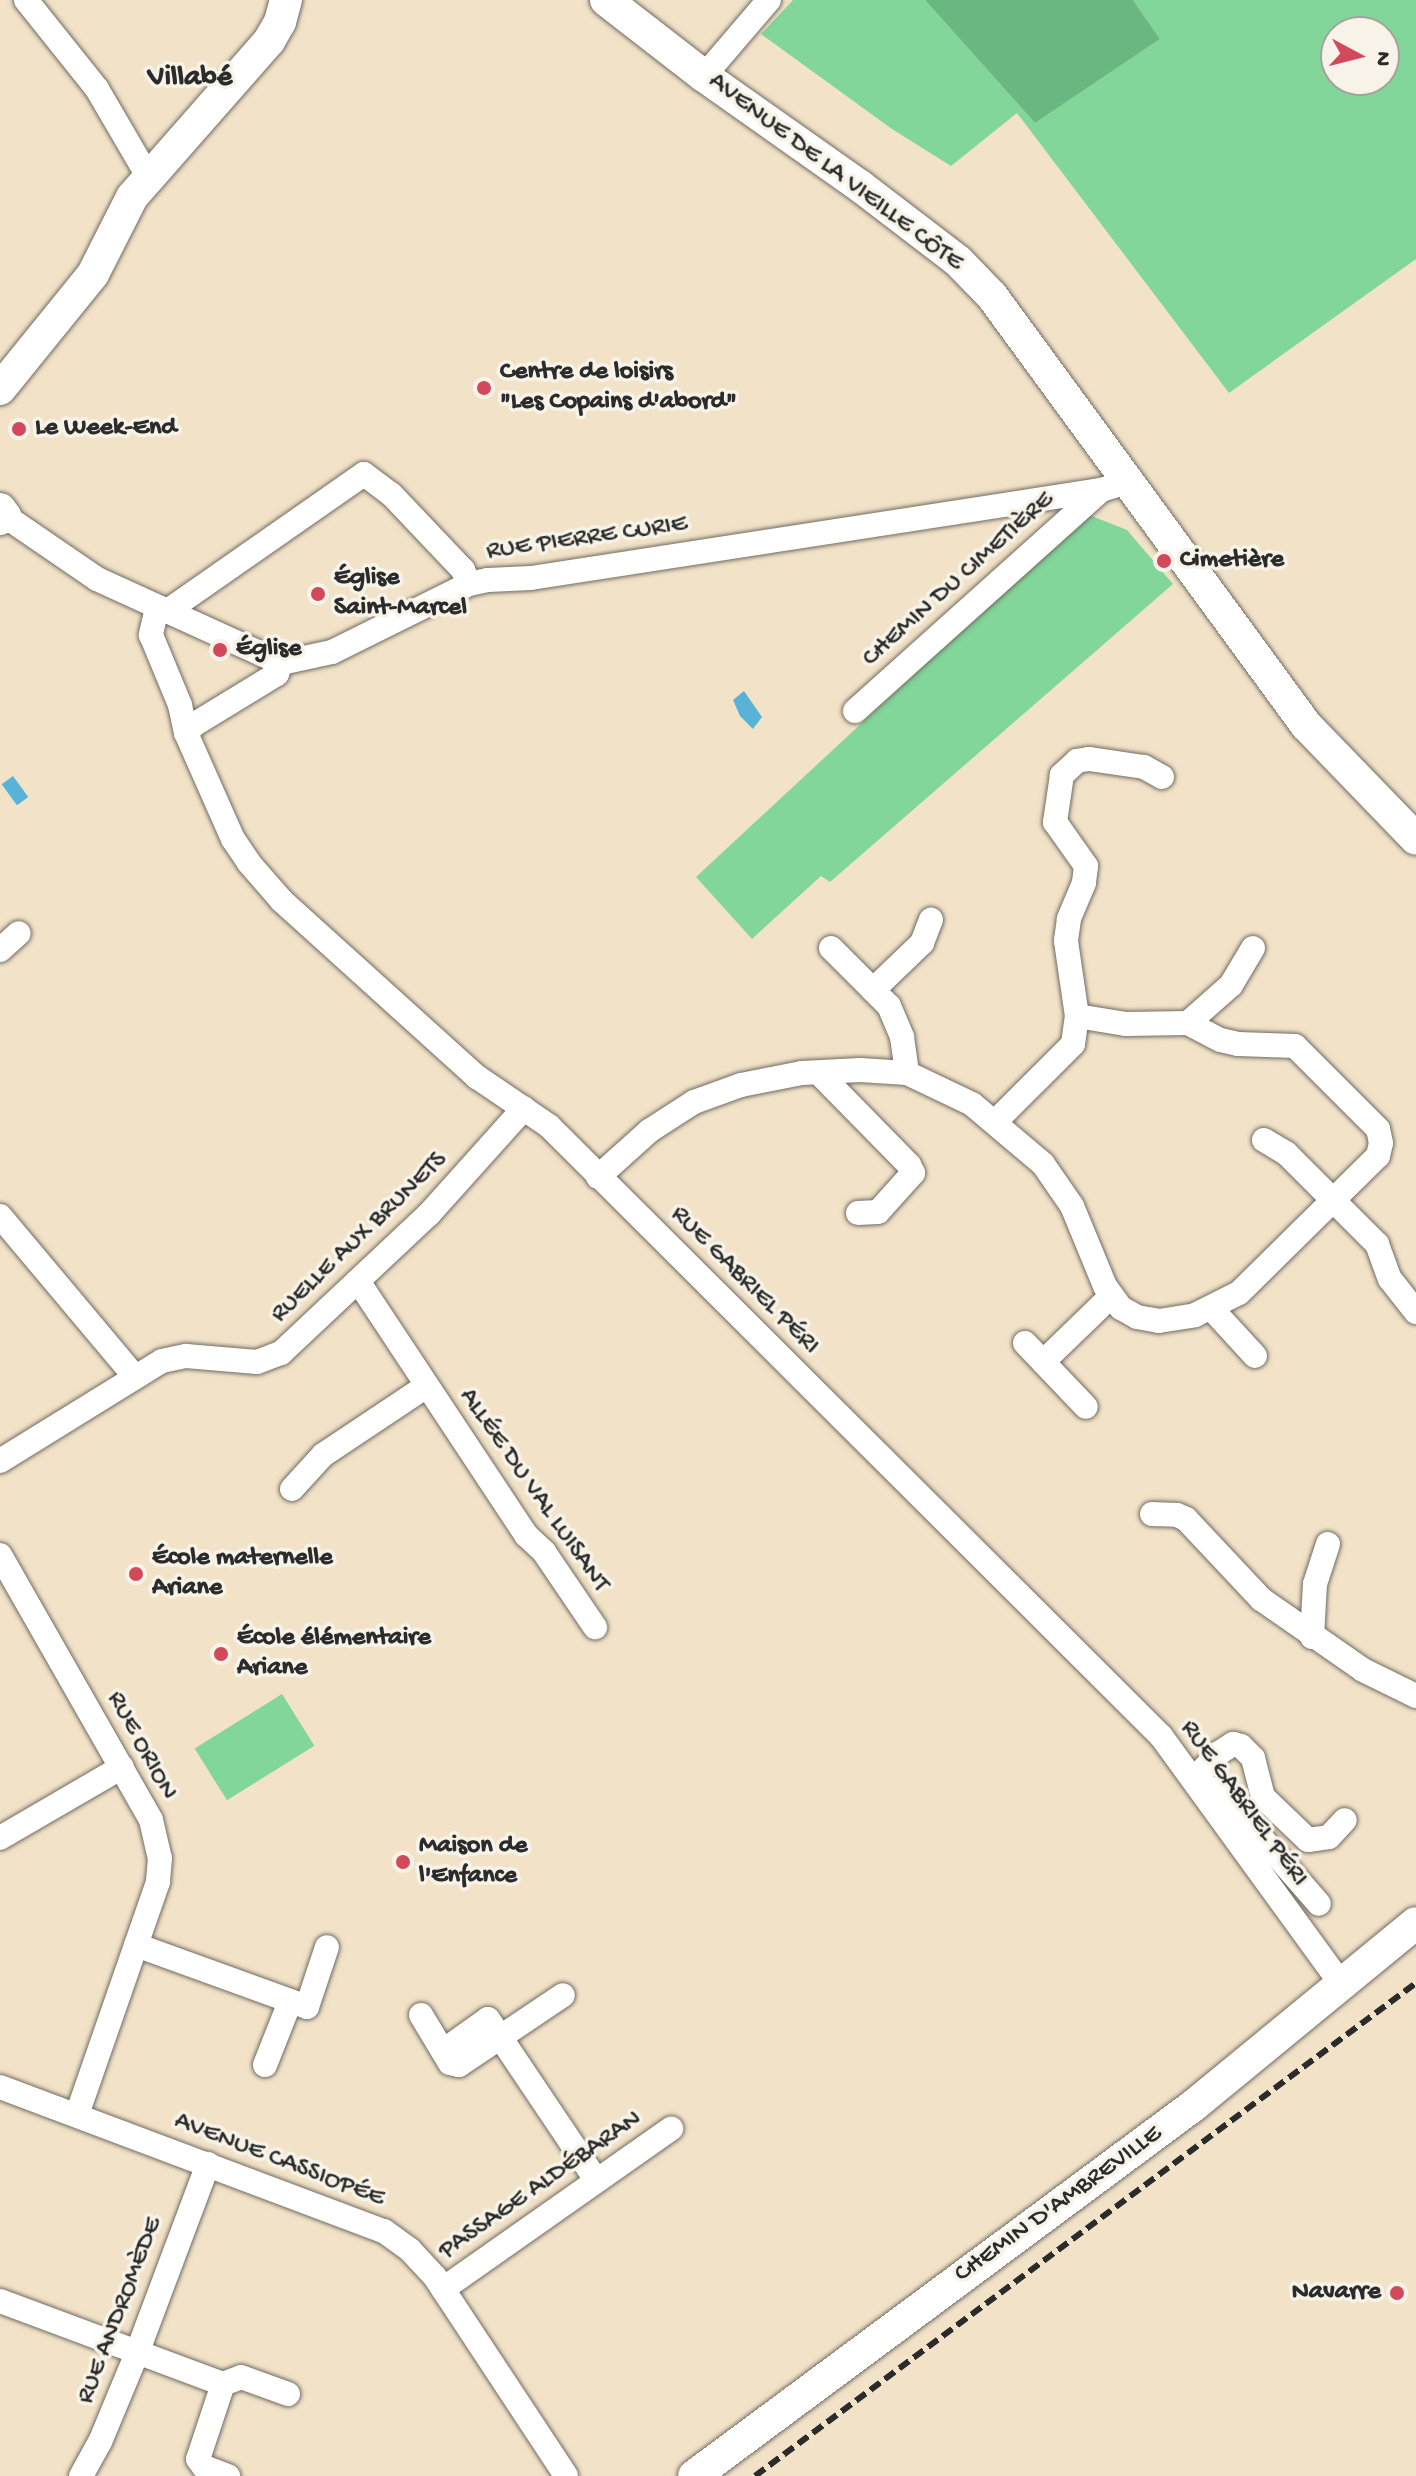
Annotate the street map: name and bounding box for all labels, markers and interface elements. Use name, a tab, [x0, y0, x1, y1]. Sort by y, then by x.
north arrow	[1320, 16, 1400, 96]
text: N	[1368, 50, 1396, 67]
district label: Villabé	[148, 61, 232, 97]
street label: AVENUE DE LA VIEILLE CÔTE	[701, 67, 969, 279]
place label: Centre de loisirs "Les Copains d'abord"	[500, 357, 737, 418]
marker: Centre de loisirs "Les Copains d'abord"	[475, 379, 493, 397]
place label: Le Week-End	[35, 413, 177, 445]
marker: Le Week-End	[10, 420, 28, 438]
street label: CHEMIN DU CIMETIÈRE	[857, 486, 1061, 674]
street label: RUE PIERRE CURIE	[485, 509, 689, 569]
place label: Cimetière	[1180, 545, 1284, 577]
marker: Cimetière	[1155, 552, 1173, 570]
place label: Église Saint-Marcel	[334, 563, 467, 624]
marker: Église Saint-Marcel	[309, 585, 327, 603]
place label: Église	[236, 634, 301, 666]
marker: Église	[211, 641, 229, 659]
street label: RUELLE AUX BRUNETS	[265, 1146, 455, 1330]
street label: RUE GABRIEL PÉRI	[663, 1200, 825, 1362]
street label: ALLÉE DU VAL LUISANT	[451, 1383, 615, 1599]
place label: École maternelle Ariane	[152, 1543, 333, 1604]
marker: École maternelle Ariane	[127, 1565, 145, 1583]
place label: École élémentaire Ariane	[237, 1623, 431, 1684]
marker: École élémentaire Ariane	[212, 1645, 230, 1663]
street label: RUE ORION	[98, 1686, 184, 1806]
street label: RUE GABRIEL PÉRI	[1172, 1715, 1314, 1893]
place label: Maison de l'Enfance	[419, 1831, 527, 1892]
marker: Maison de l'Enfance	[394, 1853, 412, 1871]
street label: PASSAGE ALDÉBARAN	[434, 2104, 648, 2268]
street label: AVENUE CASSIOPÉE	[170, 2107, 388, 2215]
street label: CHEMIN D'AMBREVILLE	[949, 2119, 1169, 2291]
street label: RUE ANDROMÈDE	[71, 2213, 171, 2409]
place label: Navarre	[1292, 2277, 1381, 2309]
marker: Navarre	[1388, 2284, 1406, 2302]

